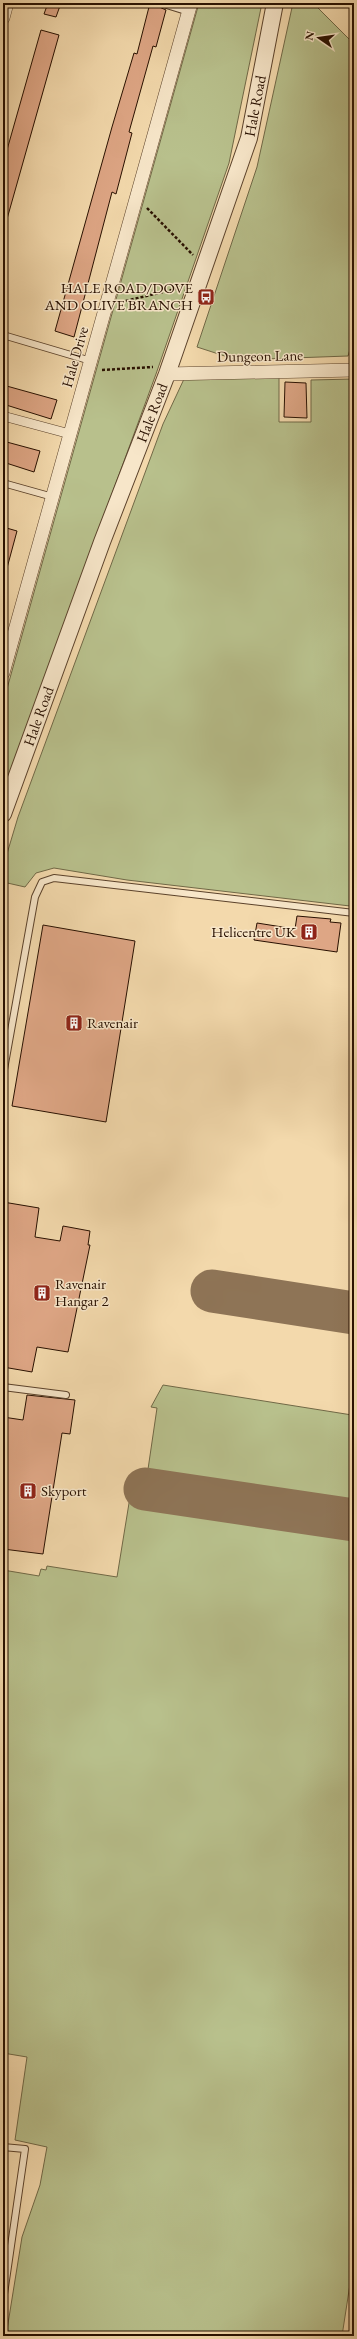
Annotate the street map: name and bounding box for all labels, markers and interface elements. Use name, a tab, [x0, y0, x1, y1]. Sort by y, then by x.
north arrow	[299, 18, 339, 58]
text: N	[301, 30, 317, 42]
street label: Hale Road	[239, 73, 270, 138]
place label: HALE ROAD/DOVE AND OLIVE BRANCH	[43, 278, 194, 314]
bus stop icon: HALE ROAD/DOVE AND OLIVE BRANCH	[196, 287, 216, 307]
street label: Hale Drive	[57, 324, 92, 390]
street label: Dungeon Lane	[217, 345, 303, 366]
street label: Hale Road	[131, 380, 172, 445]
street label: Hale Road	[19, 683, 58, 749]
place label: Helicentre UK	[211, 922, 297, 941]
building icon: Helicentre UK	[299, 922, 319, 942]
building icon: Ravenair	[64, 1013, 84, 1033]
place label: Ravenair	[87, 1013, 138, 1032]
place label: Ravenair Hangar 2	[55, 1274, 110, 1310]
building icon: Ravenair Hangar 2	[32, 1283, 52, 1303]
building icon: Skyport	[18, 1481, 38, 1501]
place label: Skyport	[41, 1481, 87, 1500]

